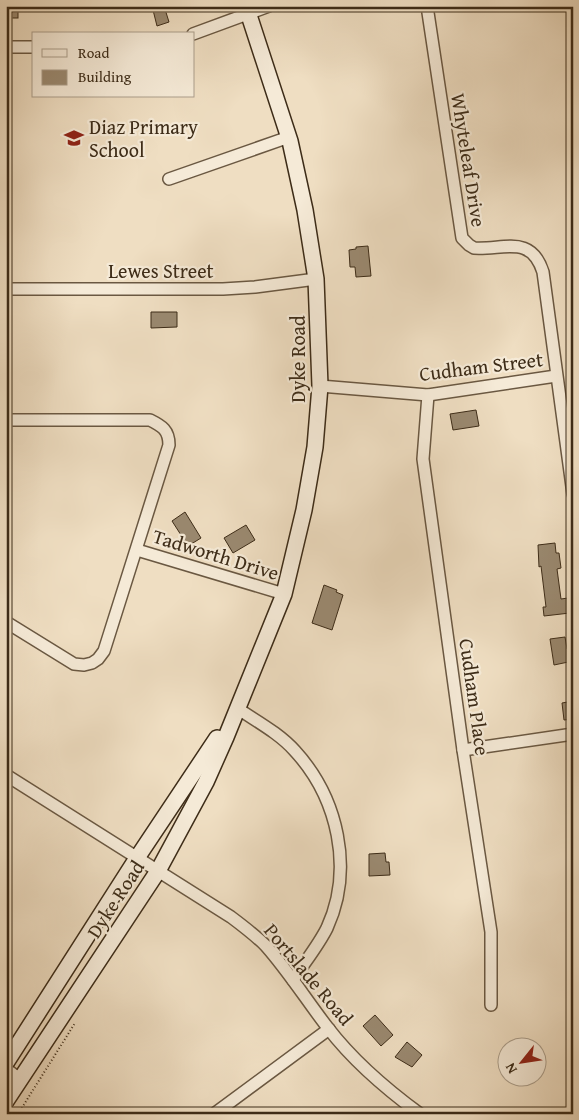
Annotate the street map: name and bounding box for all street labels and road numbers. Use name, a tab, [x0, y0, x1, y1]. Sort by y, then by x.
street label: Whyteleaf Drive	[444, 91, 494, 229]
street label: Lewes Street	[108, 256, 214, 285]
street label: Dyke Road	[283, 315, 312, 403]
street label: Cudham Street	[418, 344, 544, 388]
street label: Tadworth Drive	[149, 521, 283, 587]
street label: Cudham Place	[452, 637, 498, 757]
street label: Dyke Road	[79, 854, 151, 944]
street label: Portslade Road	[258, 917, 361, 1032]

